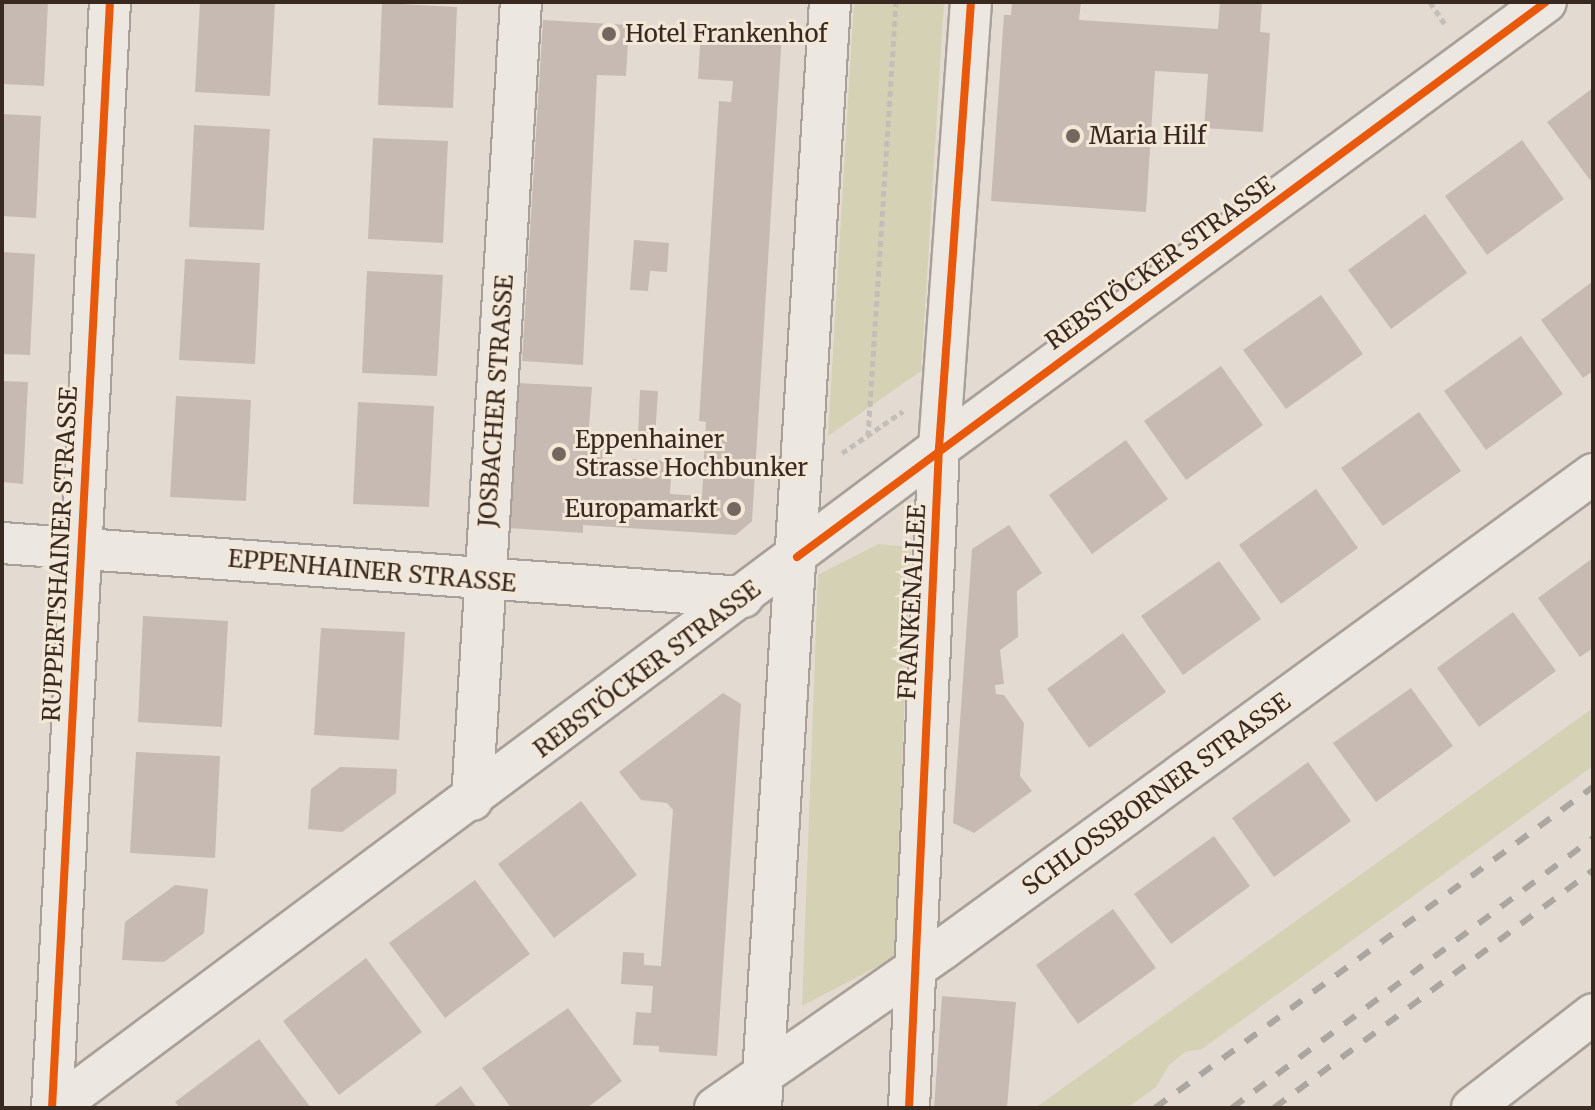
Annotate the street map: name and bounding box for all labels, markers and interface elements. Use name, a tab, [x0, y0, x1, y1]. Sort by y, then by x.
place label: Hotel Frankenhof	[625, 20, 827, 48]
marker: Hotel Frankenhof	[600, 25, 618, 43]
place label: Maria Hilf	[1089, 122, 1206, 150]
marker: Maria Hilf	[1064, 127, 1082, 145]
street label: REBSTÖCKER STRASSE	[1040, 170, 1280, 356]
street label: JOSBACHER STRASSE	[473, 274, 519, 528]
street label: RUPPERTSHAINER STRASSE	[37, 385, 83, 723]
place label: Eppenhainer Strasse Hochbunker	[575, 426, 808, 482]
marker: Eppenhainer Strasse Hochbunker	[550, 445, 568, 463]
place label: Europamarkt	[565, 495, 718, 523]
marker: Europamarkt	[725, 500, 743, 518]
street label: FRANKENALLEE	[892, 504, 932, 700]
street label: EPPENHAINER STRASSE	[227, 544, 517, 598]
street label: REBSTÖCKER STRASSE	[528, 574, 766, 764]
street label: SCHLOSSBORNER STRASSE	[1016, 687, 1296, 901]

